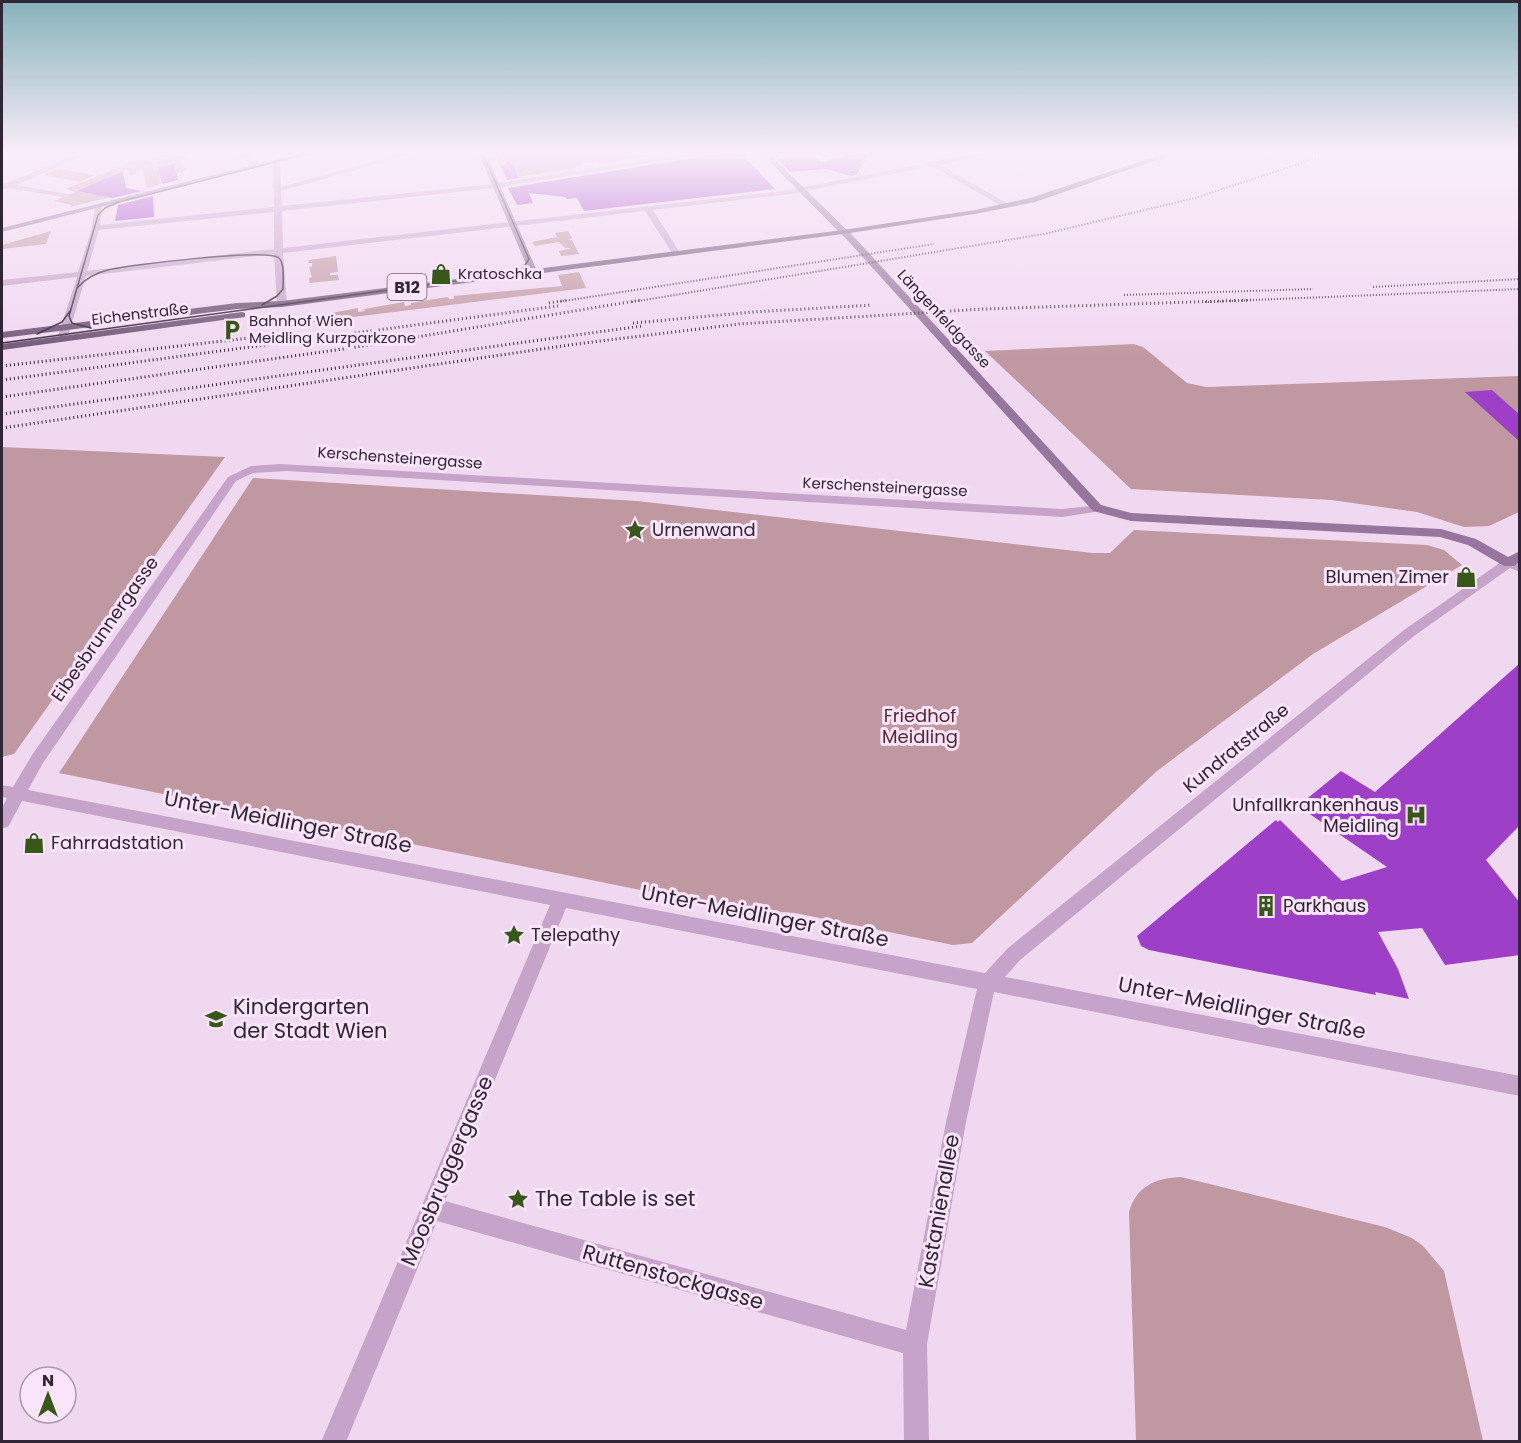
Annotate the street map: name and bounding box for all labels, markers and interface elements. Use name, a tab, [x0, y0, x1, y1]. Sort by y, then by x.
shop icon: Kratoschka	[429, 262, 453, 286]
place label: Kratoschka	[458, 263, 542, 284]
street label: Längenfeldgasse	[893, 264, 996, 373]
road number: B12	[388, 274, 426, 300]
street label: Eichenstraße	[90, 297, 190, 330]
place label: Bahnhof Wien Meidling Kurzparkzone	[249, 310, 416, 348]
parking icon: Bahnhof Wien Meidling Kurzparkzone	[220, 318, 244, 342]
street label: Kerschensteinergasse	[317, 441, 483, 474]
street label: Kerschensteinergasse	[802, 472, 968, 501]
place label: Urnenwand	[652, 517, 756, 542]
place icon: Urnenwand	[623, 518, 647, 542]
street label: Eibesbrunnergasse	[45, 551, 164, 706]
place label: Blumen Zimer	[1325, 564, 1449, 589]
shop icon: Blumen Zimer	[1454, 565, 1478, 589]
street label: Kundratstraße	[1177, 697, 1294, 798]
park label: Friedhof Meidling	[882, 703, 958, 749]
street label: Unter-Meidlinger Straße	[162, 783, 415, 860]
place label: Unfallkrankenhaus Meidling	[1232, 792, 1399, 838]
hospital icon: Unfallkrankenhaus Meidling	[1404, 803, 1428, 827]
place label: Fahrradstation	[51, 830, 184, 855]
shop icon: Fahrradstation	[22, 831, 46, 855]
street label: Unter-Meidlinger Straße	[639, 877, 892, 954]
place label: Parkhaus	[1283, 893, 1366, 918]
building icon: Parkhaus	[1254, 894, 1278, 918]
place label: Telepathy	[531, 922, 620, 947]
place icon: Telepathy	[502, 923, 526, 947]
street label: Unter-Meidlinger Straße	[1116, 969, 1369, 1046]
place label: Kindergarten der Stadt Wien	[233, 992, 387, 1045]
school or university icon: Kindergarten der Stadt Wien	[204, 1007, 228, 1031]
street label: Moosbruggergasse	[393, 1071, 500, 1270]
street label: Kastanienallee	[911, 1132, 966, 1290]
place label: The Table is set	[535, 1184, 695, 1213]
place icon: The Table is set	[506, 1187, 530, 1211]
street label: Ruttenstockgasse	[579, 1237, 767, 1316]
north arrow	[18, 1365, 78, 1425]
text: N	[42, 1369, 54, 1392]

